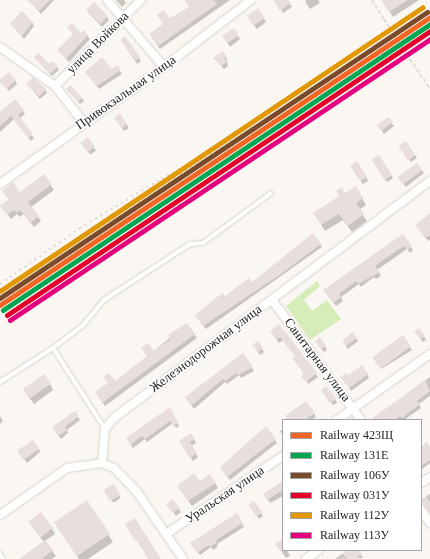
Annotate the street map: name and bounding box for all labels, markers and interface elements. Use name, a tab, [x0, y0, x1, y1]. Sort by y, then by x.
street label: улица Войкова	[64, 9, 132, 77]
street label: Привокзальная улица	[73, 52, 179, 134]
street label: Железнодорожная улица	[147, 302, 265, 396]
street label: Санитарная улица	[281, 315, 353, 405]
legend	[282, 419, 422, 551]
text: Railway 423Щ	[320, 428, 393, 442]
text: Railway 131Е	[320, 448, 388, 462]
street label: Уральская улица	[183, 463, 267, 527]
text: Railway 106У	[320, 468, 390, 482]
text: Railway 031У	[320, 488, 390, 502]
text: Railway 112У	[320, 508, 389, 522]
text: Railway 113У	[320, 528, 389, 542]

